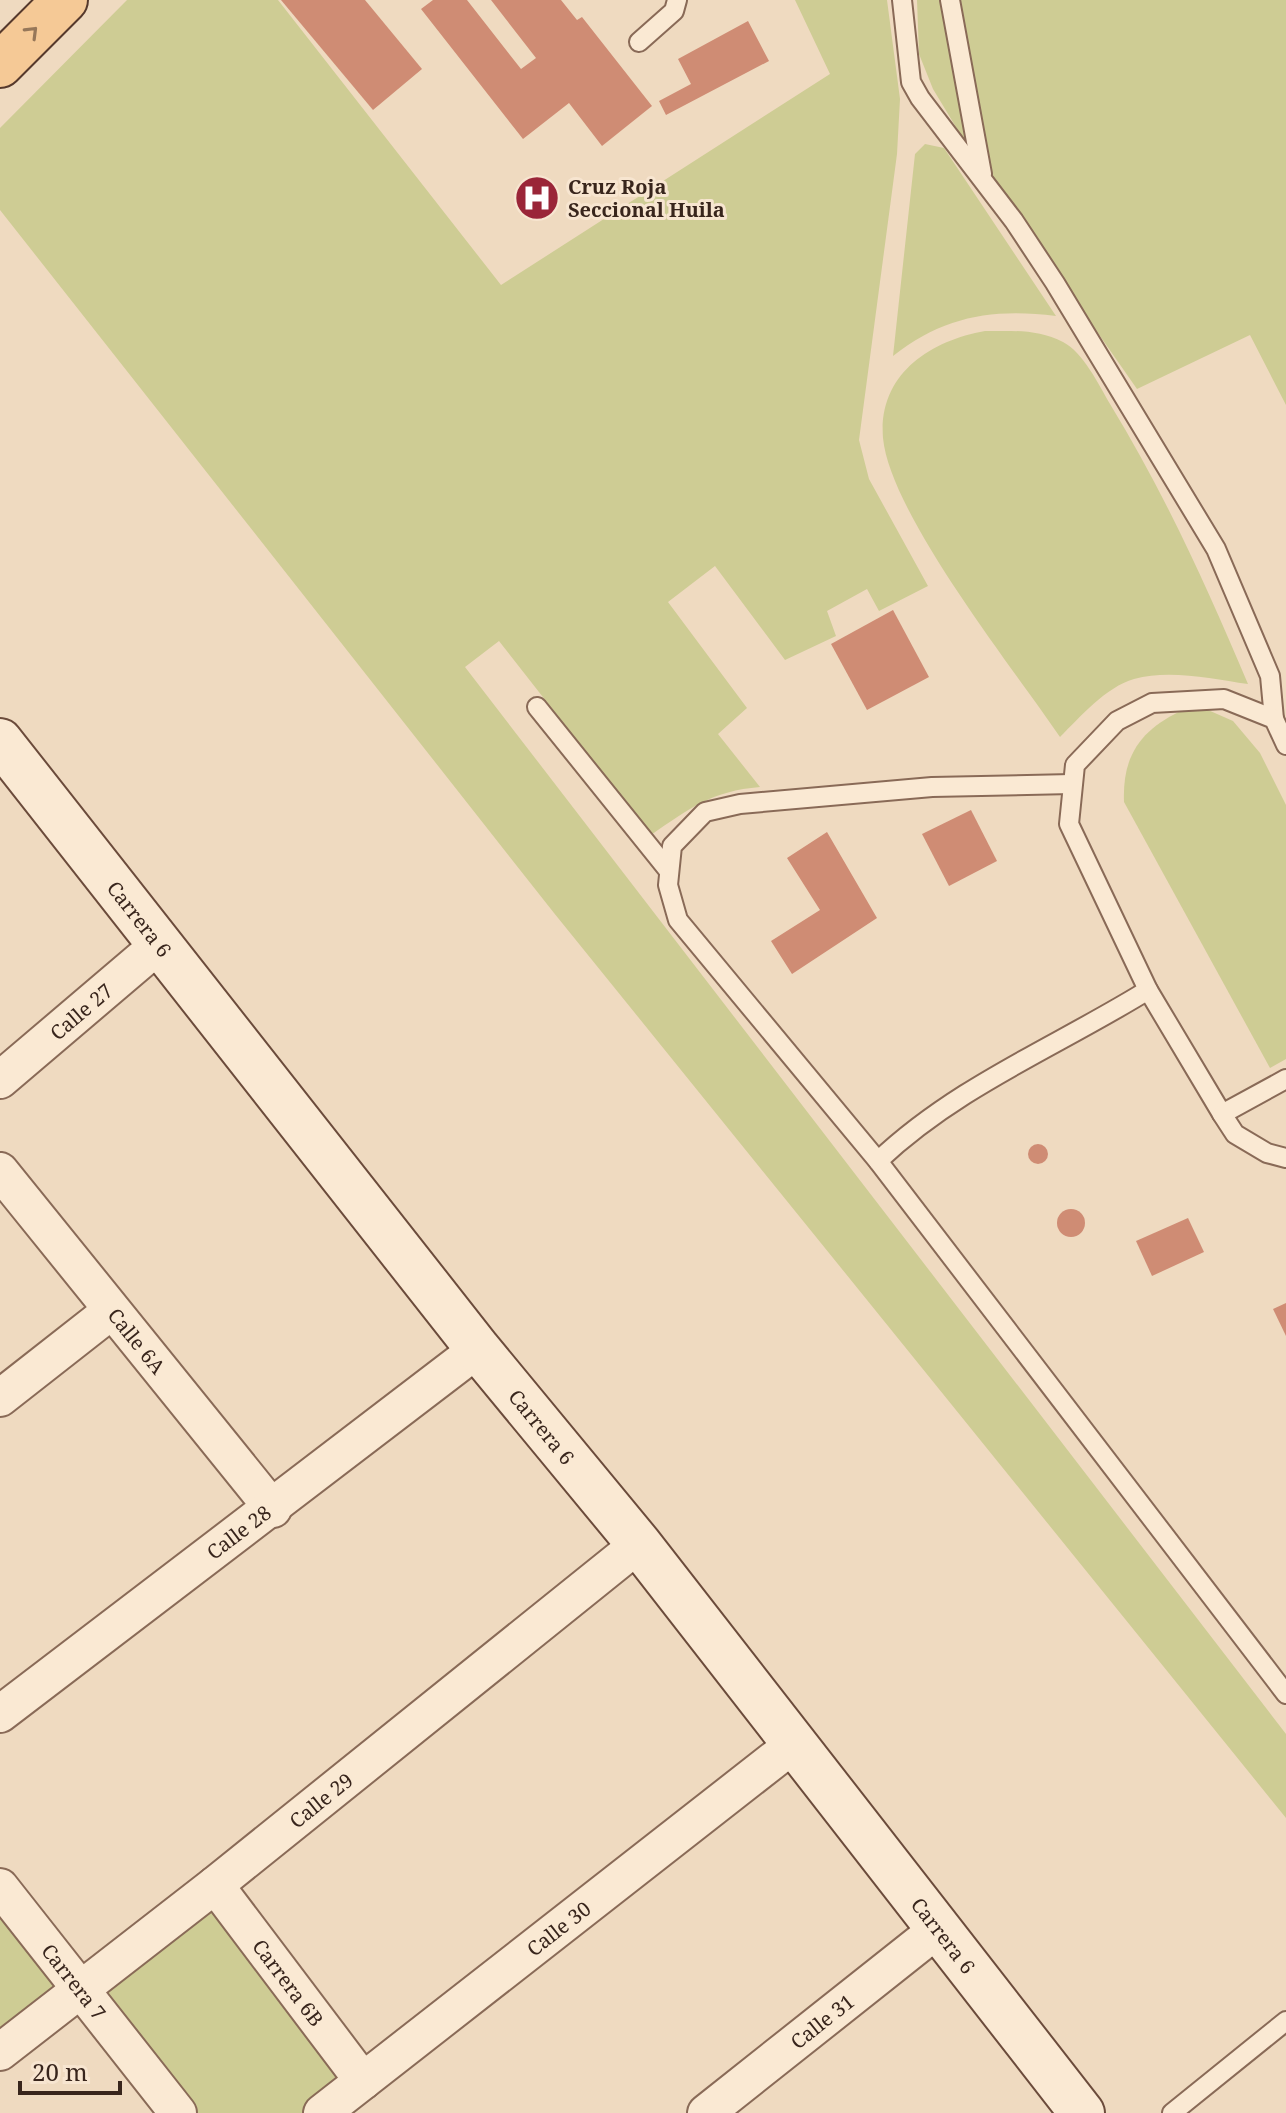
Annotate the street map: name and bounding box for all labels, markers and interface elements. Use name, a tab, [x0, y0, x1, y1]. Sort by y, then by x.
one-way arrow	[23, 27, 37, 41]
place label: Cruz Roja Seccional Huila	[568, 173, 725, 223]
hospital icon: Cruz Roja Seccional Huila	[513, 174, 561, 222]
street label: Carrera 6	[101, 875, 178, 962]
street label: Calle 27	[44, 977, 118, 1046]
street label: Calle 6A	[102, 1302, 172, 1380]
street label: Carrera 6	[503, 1383, 581, 1470]
street label: Calle 28	[201, 1499, 276, 1565]
street label: Calle 29	[283, 1766, 358, 1834]
street label: Carrera 6	[905, 1891, 982, 1979]
street label: Calle 30	[521, 1895, 596, 1962]
street label: Carrera 6B	[247, 1933, 330, 2032]
street label: Carrera 7	[36, 1938, 113, 2025]
street label: Calle 31	[784, 1987, 859, 2055]
scale bar	[20, 2045, 120, 2095]
text: 20 m	[32, 2055, 88, 2088]

